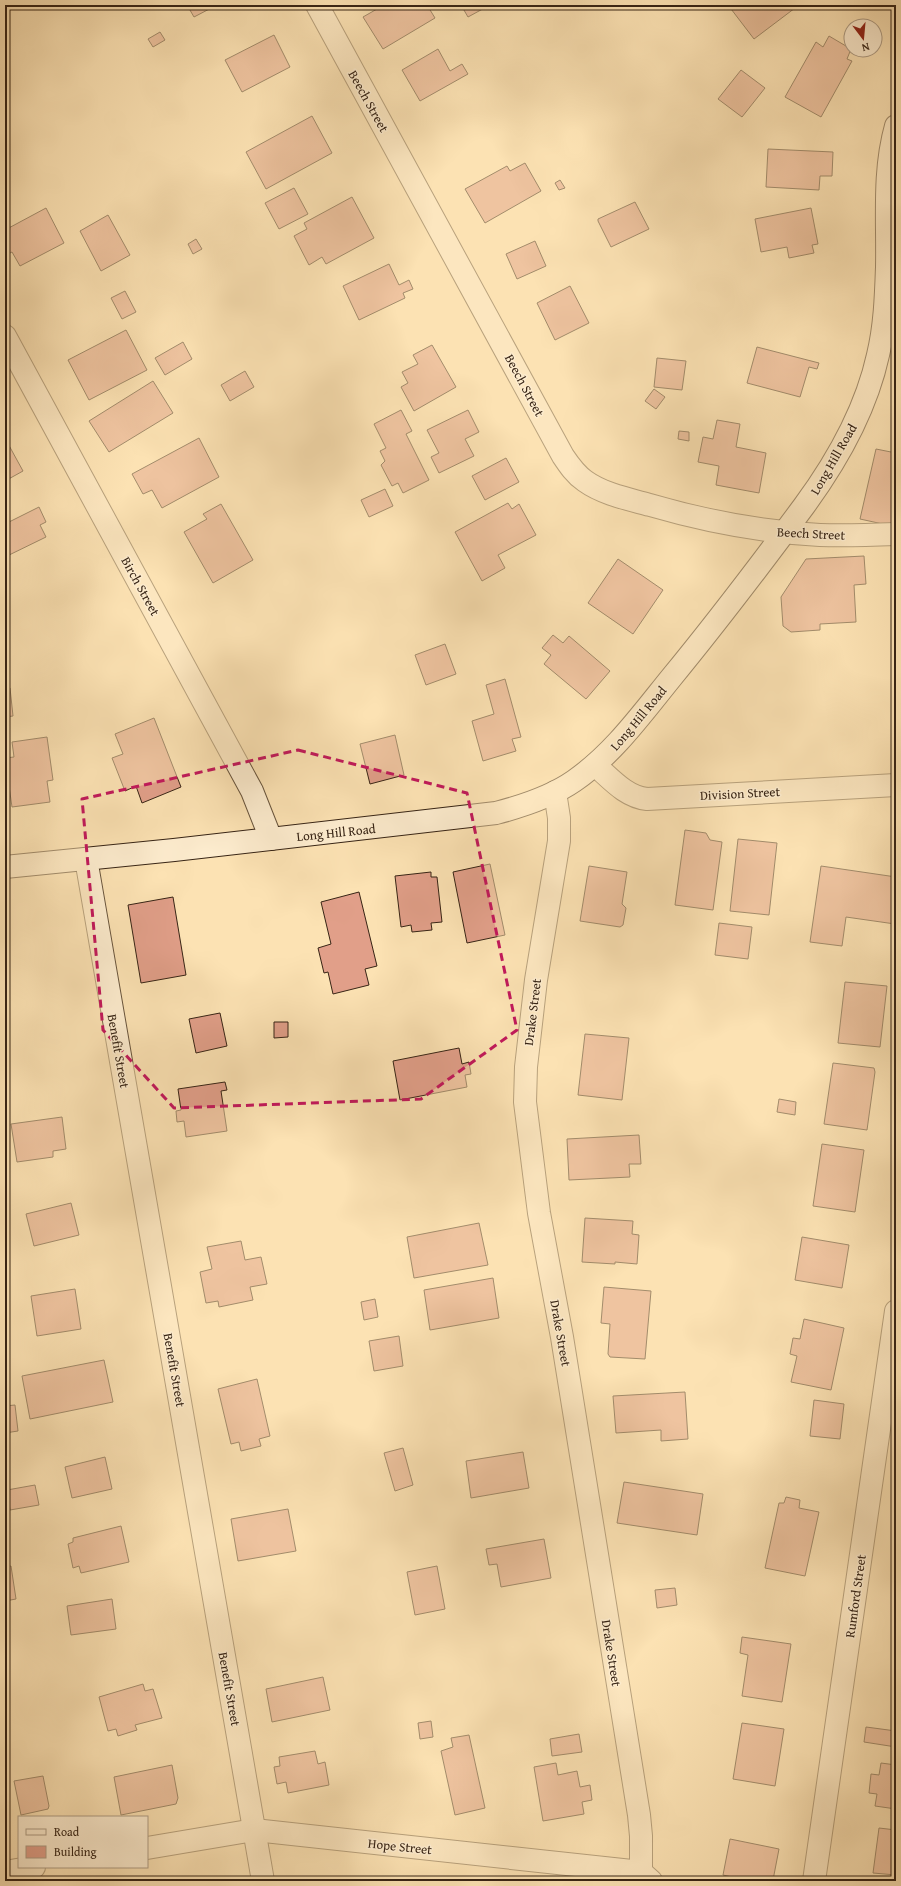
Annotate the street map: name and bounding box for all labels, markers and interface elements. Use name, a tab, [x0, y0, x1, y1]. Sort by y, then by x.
north arrow	[843, 18, 883, 58]
text: N	[859, 39, 871, 56]
street label: Beech Street	[344, 67, 394, 136]
street label: Beech Street	[500, 351, 549, 420]
street label: Long Hill Road	[805, 420, 861, 498]
street label: Beech Street	[776, 522, 846, 545]
street label: Birch Street	[117, 553, 165, 620]
street label: Long Hill Road	[606, 682, 671, 755]
street label: Division Street	[699, 782, 781, 805]
street label: Long Hill Road	[296, 819, 377, 846]
street label: Drake Street	[519, 977, 546, 1047]
street label: Benefit Street	[103, 1012, 134, 1090]
street label: Drake Street	[545, 1298, 576, 1368]
street label: Benefit Street	[159, 1331, 190, 1409]
street label: Rumford Street	[840, 1553, 871, 1639]
street label: Drake Street	[597, 1618, 626, 1688]
street label: Benefit Street	[214, 1650, 245, 1728]
legend	[18, 1816, 148, 1868]
text: Road	[54, 1823, 80, 1840]
street label: Hope Street	[367, 1834, 433, 1859]
text: Building	[54, 1843, 97, 1860]

